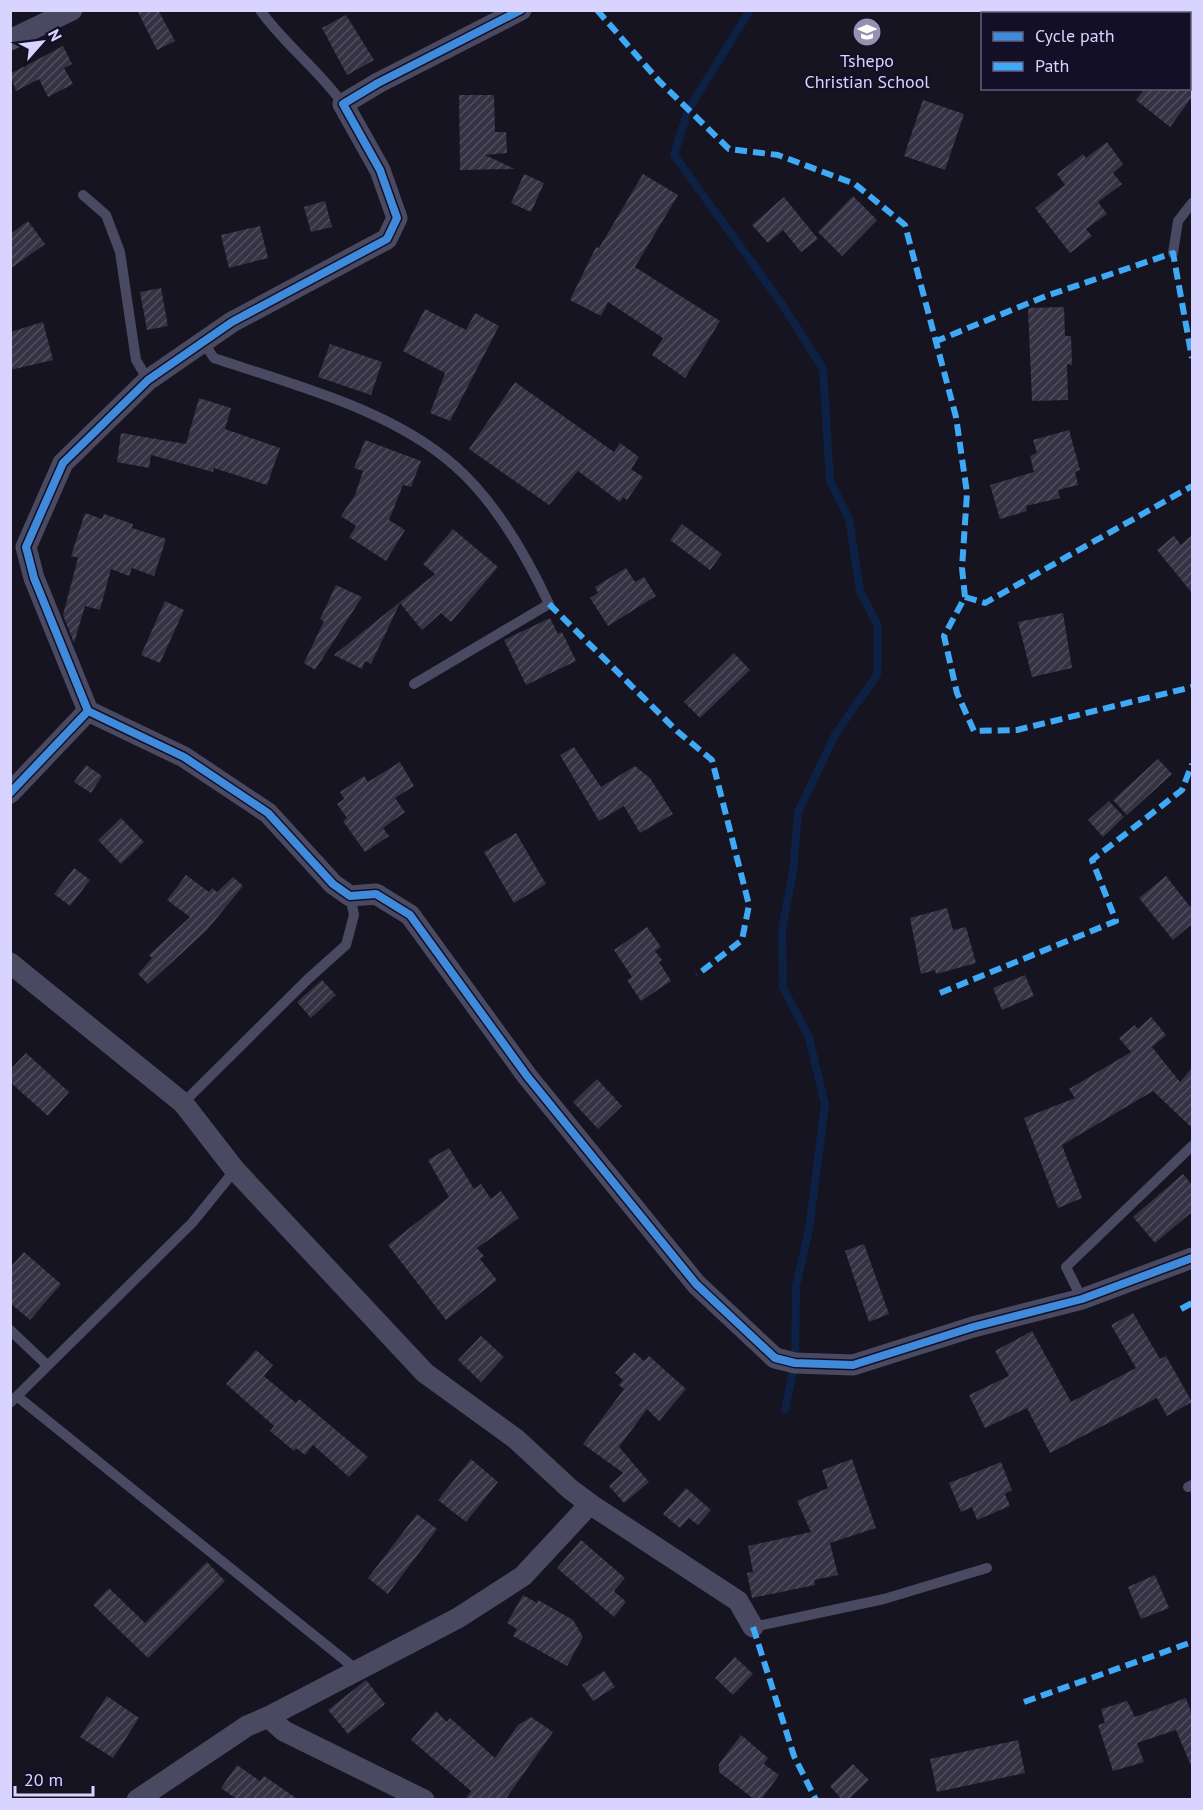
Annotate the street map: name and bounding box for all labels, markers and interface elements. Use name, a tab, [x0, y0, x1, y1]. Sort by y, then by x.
north arrow	[12, 12, 72, 72]
legend	[981, 12, 1191, 90]
school or university icon: Tshepo Christian School	[851, 16, 883, 48]
text: Cycle path	[1035, 24, 1115, 47]
text: N	[44, 26, 67, 44]
place label: Tshepo Christian School	[804, 49, 930, 93]
text: Path	[1035, 54, 1069, 77]
scale bar	[15, 1759, 93, 1797]
text: 20 m	[24, 1768, 63, 1791]

